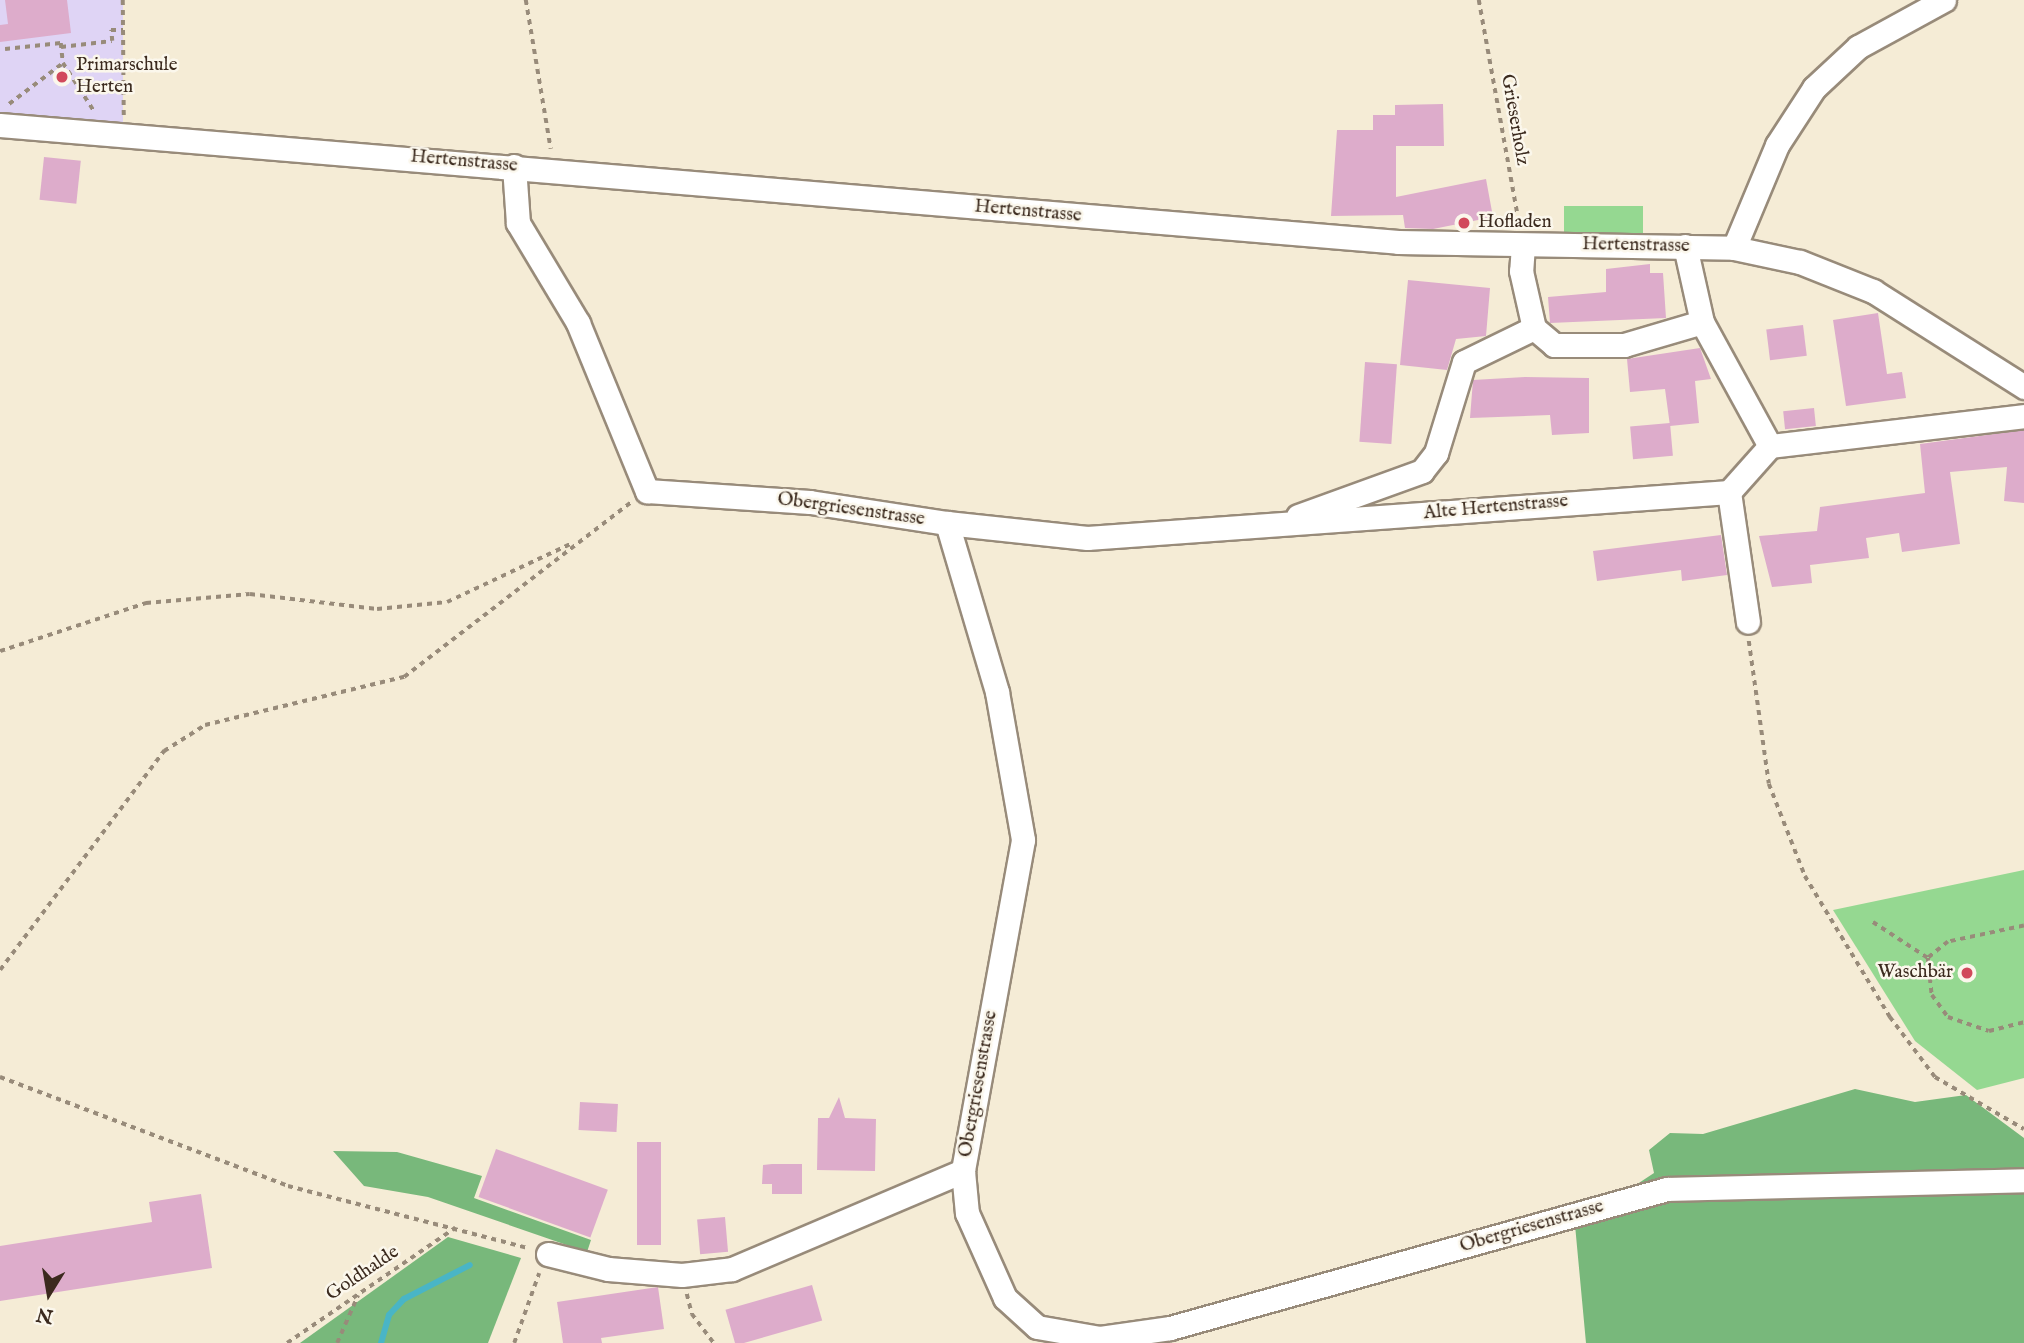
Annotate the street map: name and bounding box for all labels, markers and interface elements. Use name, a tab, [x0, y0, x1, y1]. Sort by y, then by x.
place label: Primarschule Herten	[76, 55, 177, 99]
marker: Primarschule Herten	[54, 69, 70, 85]
street label: Grieserholz	[1495, 73, 1533, 167]
street label: Hertenstrasse	[409, 146, 519, 178]
street label: Hertenstrasse	[973, 196, 1083, 228]
place label: Hofladen	[1478, 212, 1552, 234]
marker: Hofladen	[1456, 215, 1472, 231]
street label: Hertenstrasse	[1582, 234, 1690, 258]
street label: Obergriesenstrasse	[776, 488, 926, 532]
street label: Alte Hertenstrasse	[1423, 490, 1569, 526]
place label: Waschbär	[1878, 962, 1953, 984]
marker: Waschbär	[1959, 965, 1975, 981]
street label: Obergriesenstrasse	[955, 1009, 1003, 1159]
street label: Obergriesenstrasse	[1457, 1196, 1607, 1258]
street label: Goldhalde	[322, 1241, 404, 1307]
north arrow	[14, 1259, 84, 1329]
text: N	[35, 1301, 55, 1328]

